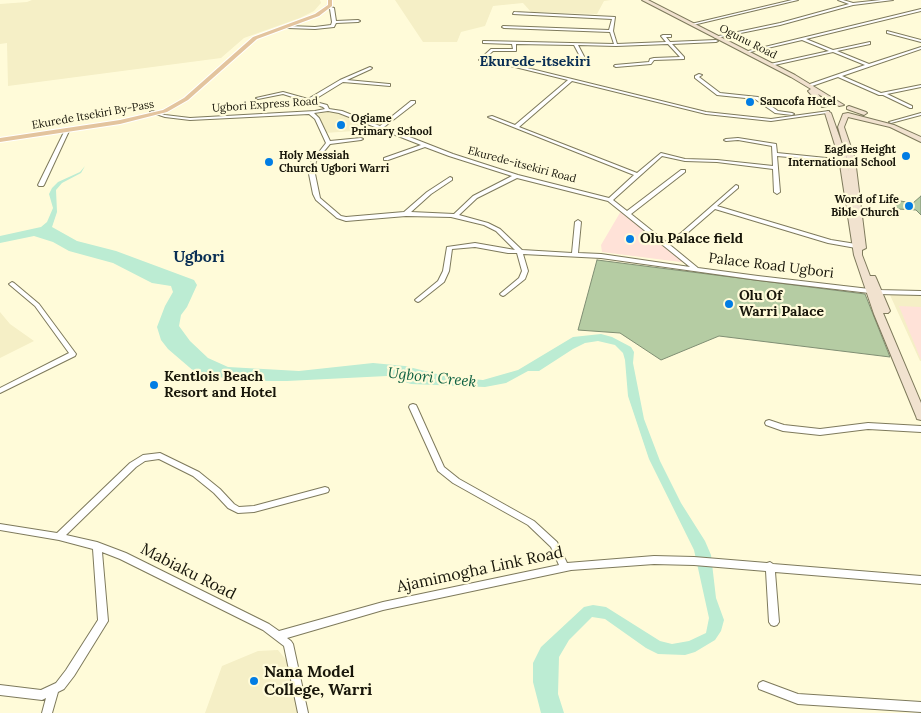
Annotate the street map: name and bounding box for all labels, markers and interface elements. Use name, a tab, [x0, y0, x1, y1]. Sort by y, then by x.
street label: Ogunu Road	[717, 22, 779, 62]
district label: Ekurede-itsekiri	[479, 54, 591, 70]
street label: Ugbori Express Road	[211, 95, 319, 115]
place label: Samcofa Hotel	[760, 95, 836, 109]
marker: Samcofa Hotel	[744, 96, 756, 108]
street label: Ekurede Itsekiri By-Pass	[31, 98, 155, 132]
place label: Ogiame Primary School	[351, 112, 432, 138]
marker: Ogiame Primary School	[335, 119, 347, 131]
place label: Eagles Height International School	[788, 143, 896, 169]
street label: Ekurede-itsekiri Road	[466, 144, 578, 186]
place label: Holy Messiah Church Ugbori Warri	[279, 149, 389, 175]
marker: Eagles Height International School	[900, 150, 912, 162]
marker: Holy Messiah Church Ugbori Warri	[263, 156, 275, 168]
place label: Word of Life Bible Church	[831, 193, 899, 219]
marker: Word of Life Bible Church	[903, 200, 915, 212]
place label: Olu Palace field	[640, 231, 743, 247]
marker: Olu Palace field	[624, 233, 636, 245]
district label: Ugbori	[173, 247, 225, 267]
street label: Palace Road Ugbori	[707, 250, 835, 282]
place label: Olu Of Warri Palace	[739, 288, 824, 321]
marker: Olu Of Warri Palace	[723, 298, 735, 310]
water label: Ugbori Creek	[387, 364, 477, 392]
place label: Kentlois Beach Resort and Hotel	[164, 369, 277, 402]
marker: Kentlois Beach Resort and Hotel	[148, 379, 160, 391]
street label: Mabiaku Road	[137, 540, 239, 604]
street label: Ajamimogha Link Road	[395, 543, 565, 597]
place label: Nana Model College, Warri	[264, 662, 372, 700]
marker: Nana Model College, Warri	[248, 675, 260, 687]

